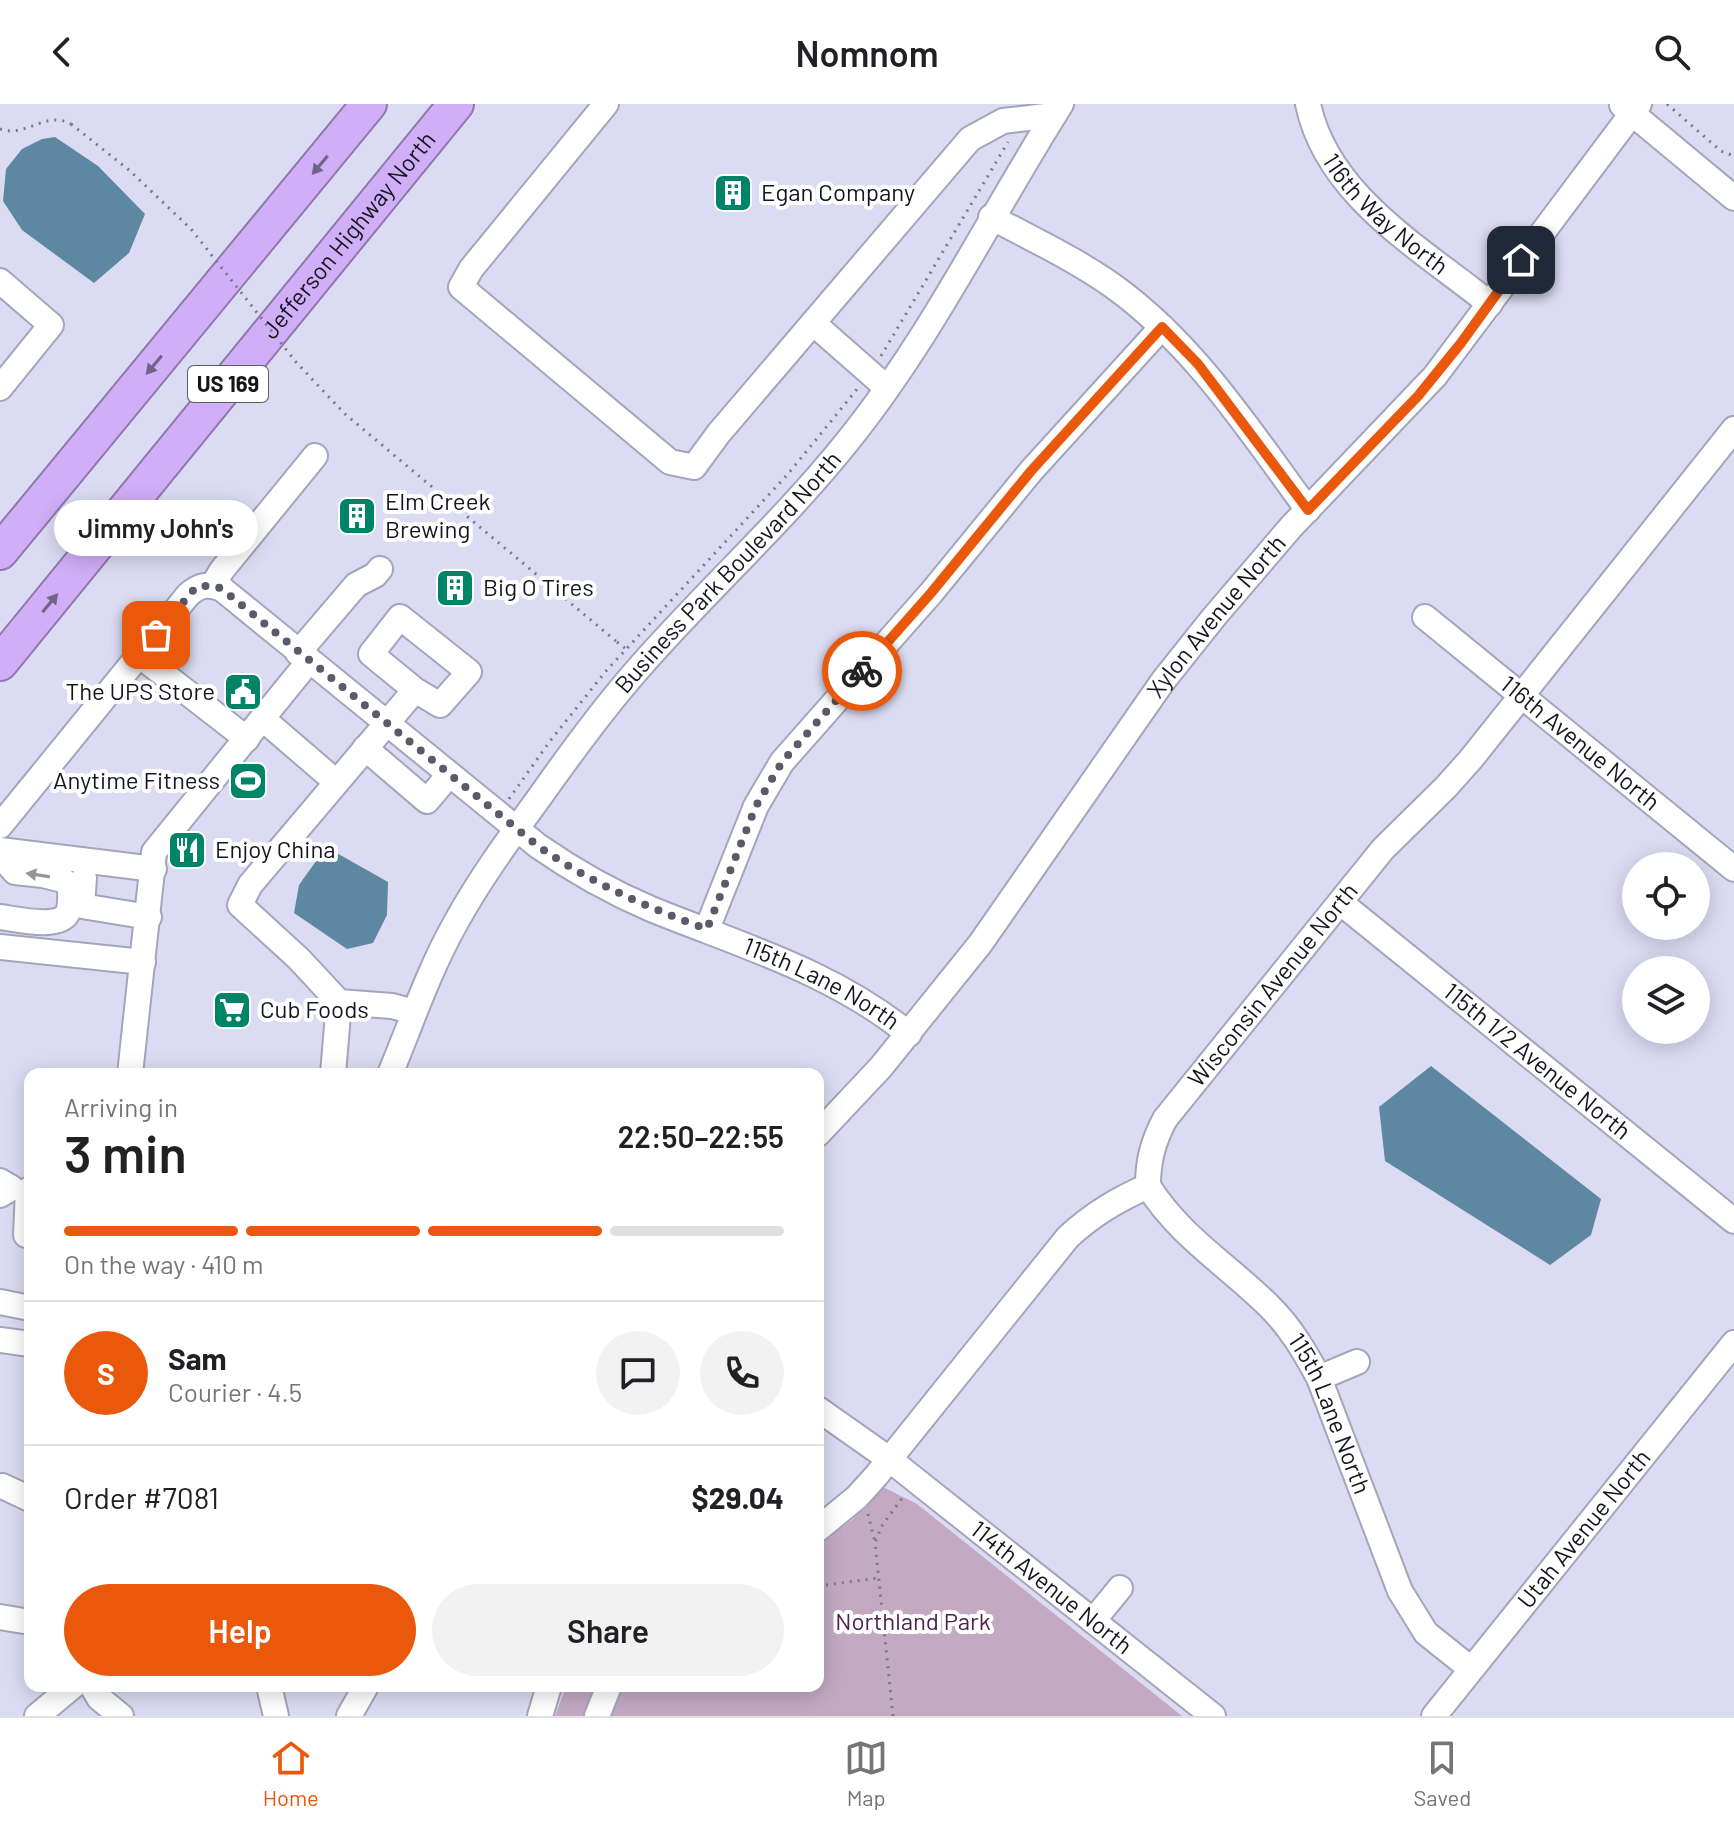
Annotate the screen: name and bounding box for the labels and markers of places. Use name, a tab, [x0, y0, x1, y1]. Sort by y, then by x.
building icon: Egan Company	[712, 172, 754, 214]
place label: Egan Company	[761, 177, 915, 206]
pin	[1487, 226, 1555, 294]
place label: Elm Creek Brewing	[385, 486, 490, 543]
building icon: Elm Creek Brewing	[336, 495, 378, 537]
callout: Jimmy John's	[54, 499, 258, 555]
building icon: Big O Tires	[434, 567, 476, 609]
place label: Big O Tires	[483, 572, 594, 601]
pin	[122, 601, 190, 669]
public building icon: The UPS Store	[222, 671, 264, 713]
place label: The UPS Store	[66, 676, 215, 705]
sports icon: Anytime Fitness	[227, 760, 269, 802]
place label: Anytime Fitness	[53, 765, 220, 794]
restaurant icon: Enjoy China	[166, 829, 208, 871]
place label: Enjoy China	[215, 834, 336, 863]
supermarket icon: Cub Foods	[211, 989, 253, 1031]
place label: Cub Foods	[260, 994, 369, 1023]

